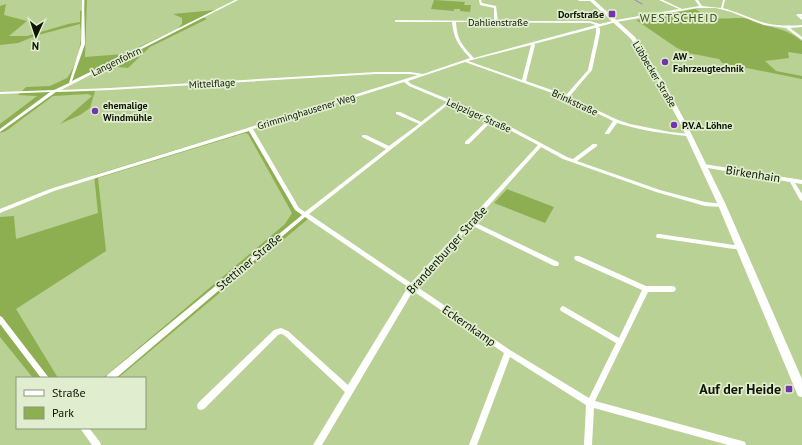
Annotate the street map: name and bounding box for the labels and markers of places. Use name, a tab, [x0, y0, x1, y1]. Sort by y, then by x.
place label: Dorfstraße	[558, 8, 604, 21]
marker: Dorfstraße	[607, 9, 617, 19]
place label: AW - Fahrzeugtechnik	[673, 50, 744, 75]
marker: AW - Fahrzeugtechnik	[660, 57, 670, 67]
place label: ehemalige Windmühle	[103, 99, 152, 124]
marker: ehemalige Windmühle	[90, 106, 100, 116]
place label: P.V.A. Löhne	[682, 119, 732, 132]
marker: P.V.A. Löhne	[669, 120, 679, 130]
place label: Auf der Heide	[699, 380, 781, 398]
marker: Auf der Heide	[784, 384, 794, 394]

